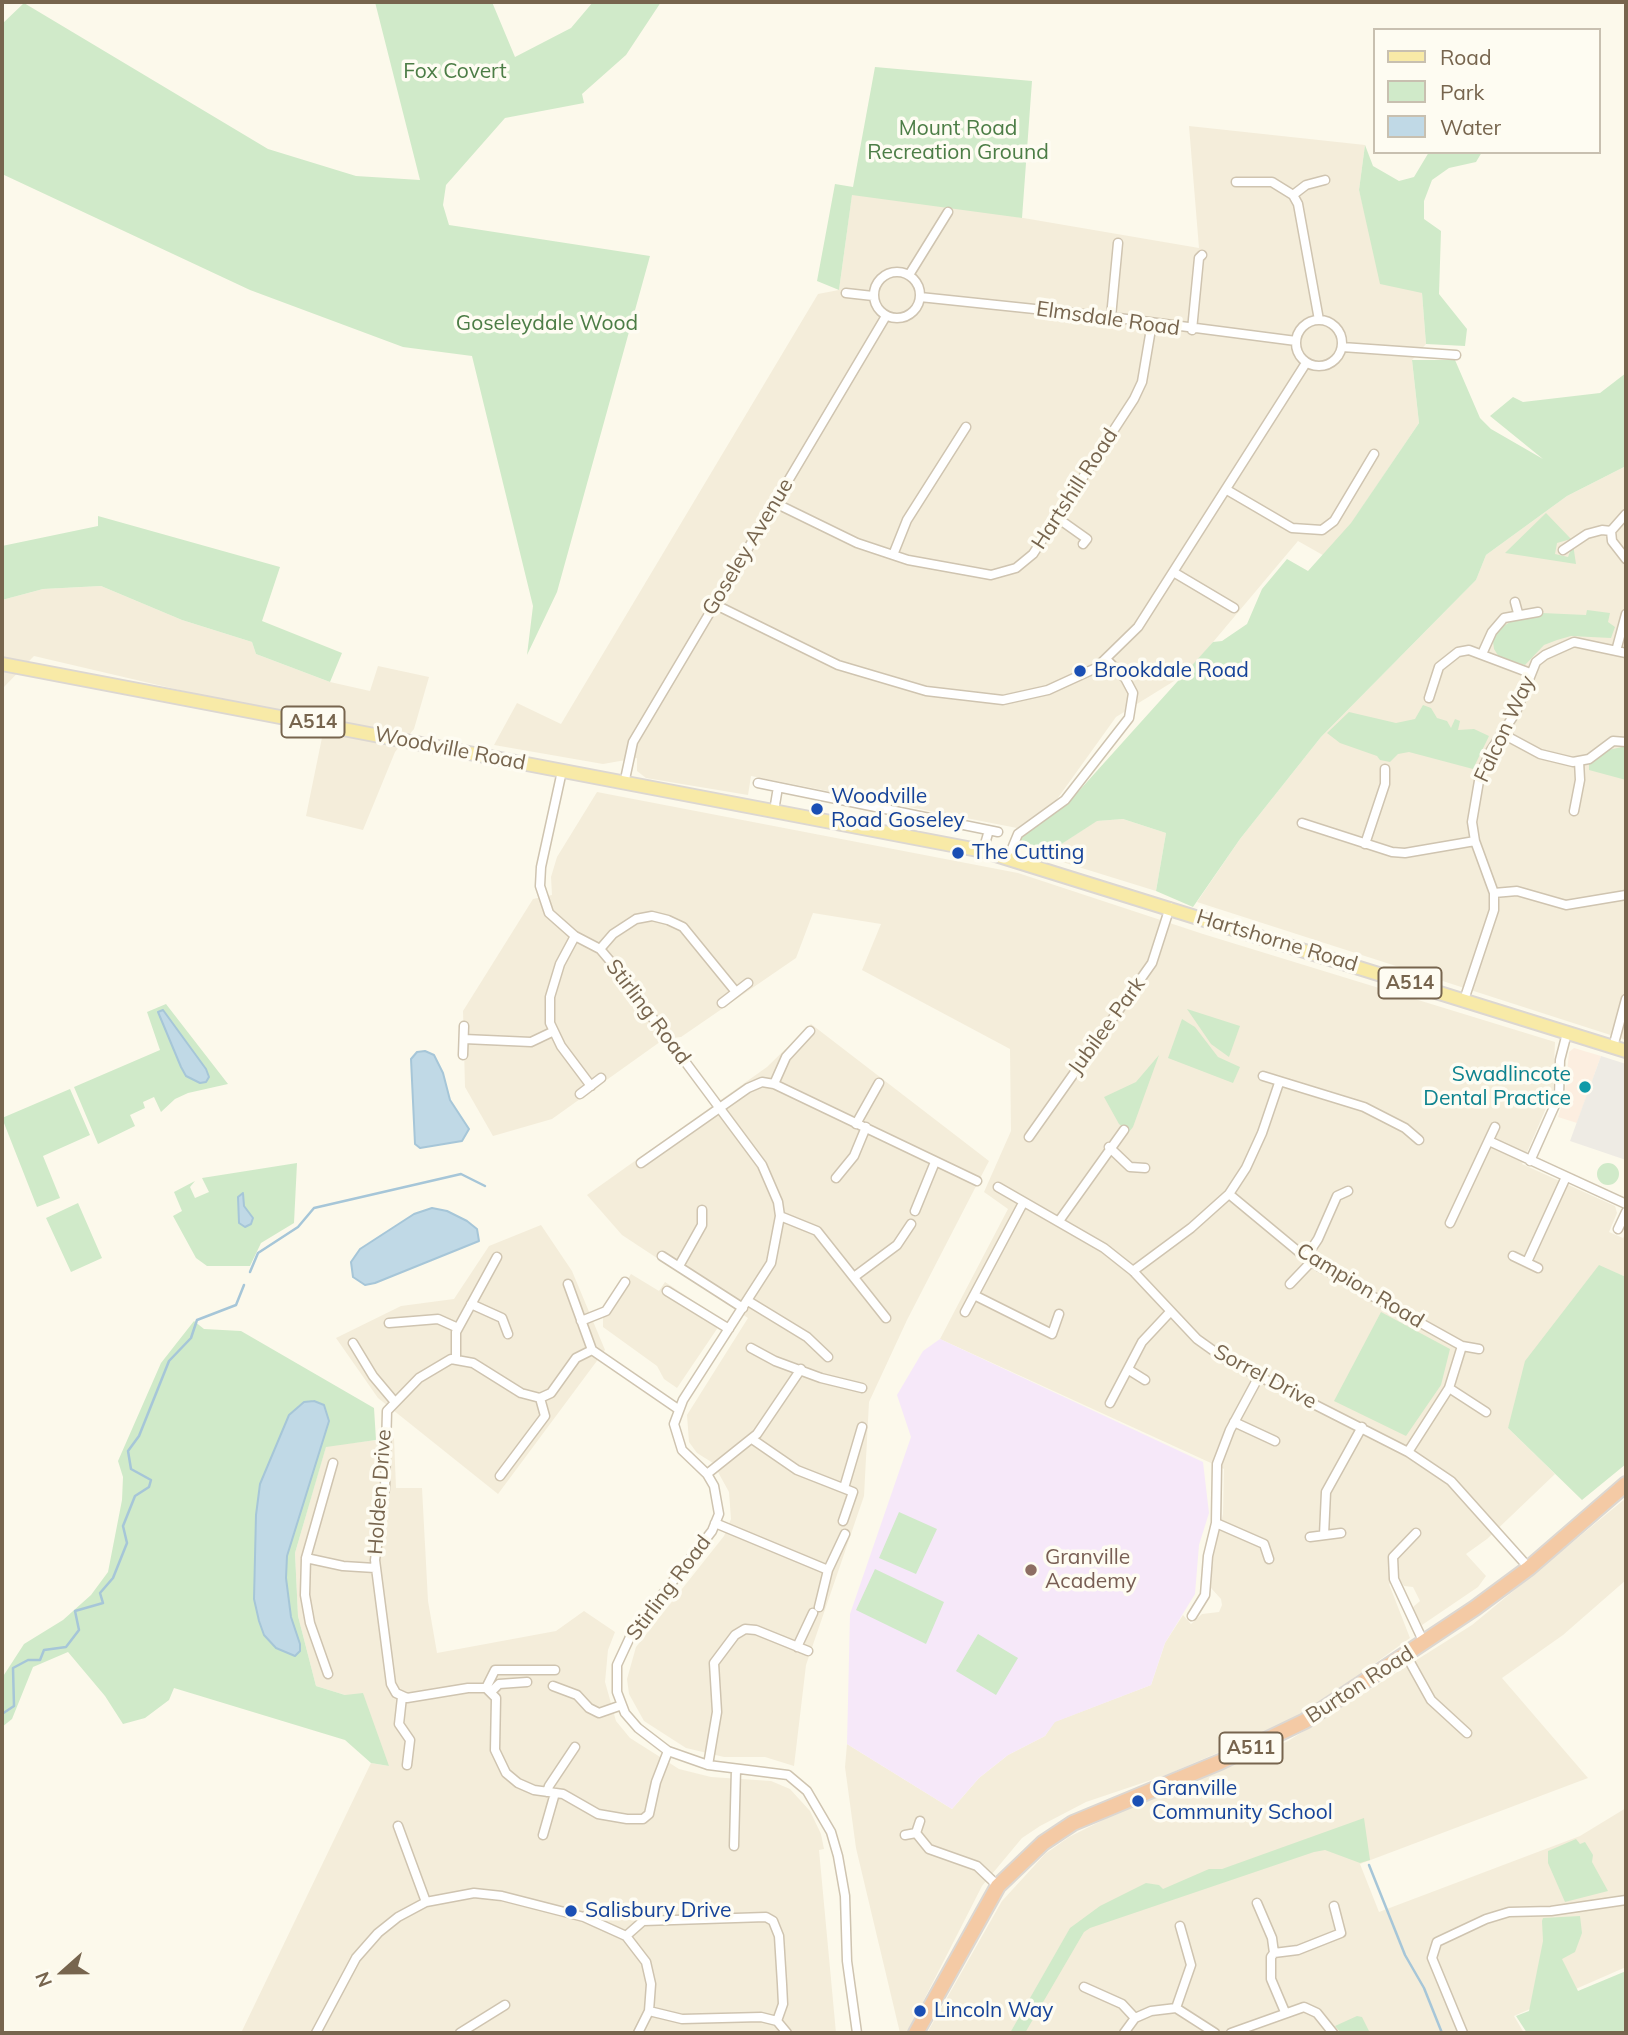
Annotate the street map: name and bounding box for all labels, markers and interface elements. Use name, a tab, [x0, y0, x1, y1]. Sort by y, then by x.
legend	[1372, 28, 1600, 154]
text: Road	[1440, 44, 1491, 70]
park label: Fox Covert	[403, 59, 507, 85]
text: Park	[1440, 79, 1484, 105]
text: Water	[1440, 114, 1501, 140]
park label: Mount Road Recreation Ground	[867, 116, 1049, 166]
street label: Elmsdale Road	[1035, 296, 1181, 342]
park label: Goseleydale Wood	[456, 311, 638, 337]
street label: Hartshill Road	[1027, 424, 1123, 554]
street label: Goseley Avenue	[697, 474, 799, 620]
place label: Brookdale Road	[1094, 658, 1249, 684]
marker: Brookdale Road	[1072, 663, 1088, 679]
street label: Falcon Way	[1469, 672, 1541, 786]
road number: A514	[282, 706, 344, 737]
street label: Woodville Road	[372, 722, 528, 776]
place label: Woodville Road Goseley	[831, 784, 965, 834]
marker: Woodville Road Goseley	[809, 801, 825, 817]
place label: The Cutting	[972, 840, 1085, 866]
marker: The Cutting	[950, 845, 966, 861]
street label: Hartshorne Road	[1193, 905, 1361, 977]
street label: Stirling Road	[600, 955, 696, 1069]
road number: A514	[1378, 967, 1442, 998]
street label: Jubilee Park	[1063, 972, 1151, 1080]
place label: Swadlincote Dental Practice	[1423, 1062, 1571, 1112]
marker: Swadlincote Dental Practice	[1577, 1079, 1593, 1095]
street label: Campion Road	[1292, 1238, 1428, 1334]
street label: Sorrel Drive	[1209, 1339, 1321, 1415]
street label: Holden Drive	[363, 1428, 397, 1556]
street label: Stirling Road	[621, 1531, 717, 1645]
place label: Granville Academy	[1045, 1545, 1137, 1595]
marker: Granville Academy	[1023, 1562, 1039, 1578]
street label: Burton Road	[1302, 1641, 1418, 1729]
road number: A511	[1220, 1732, 1282, 1764]
place label: Granville Community School	[1152, 1776, 1333, 1826]
marker: Granville Community School	[1130, 1793, 1146, 1809]
place label: Salisbury Drive	[585, 1898, 731, 1924]
marker: Salisbury Drive	[563, 1903, 579, 1919]
north arrow	[28, 1937, 98, 2007]
text: N	[30, 1969, 57, 1991]
place label: Lincoln Way	[934, 1998, 1054, 2024]
marker: Lincoln Way	[912, 2003, 928, 2019]

